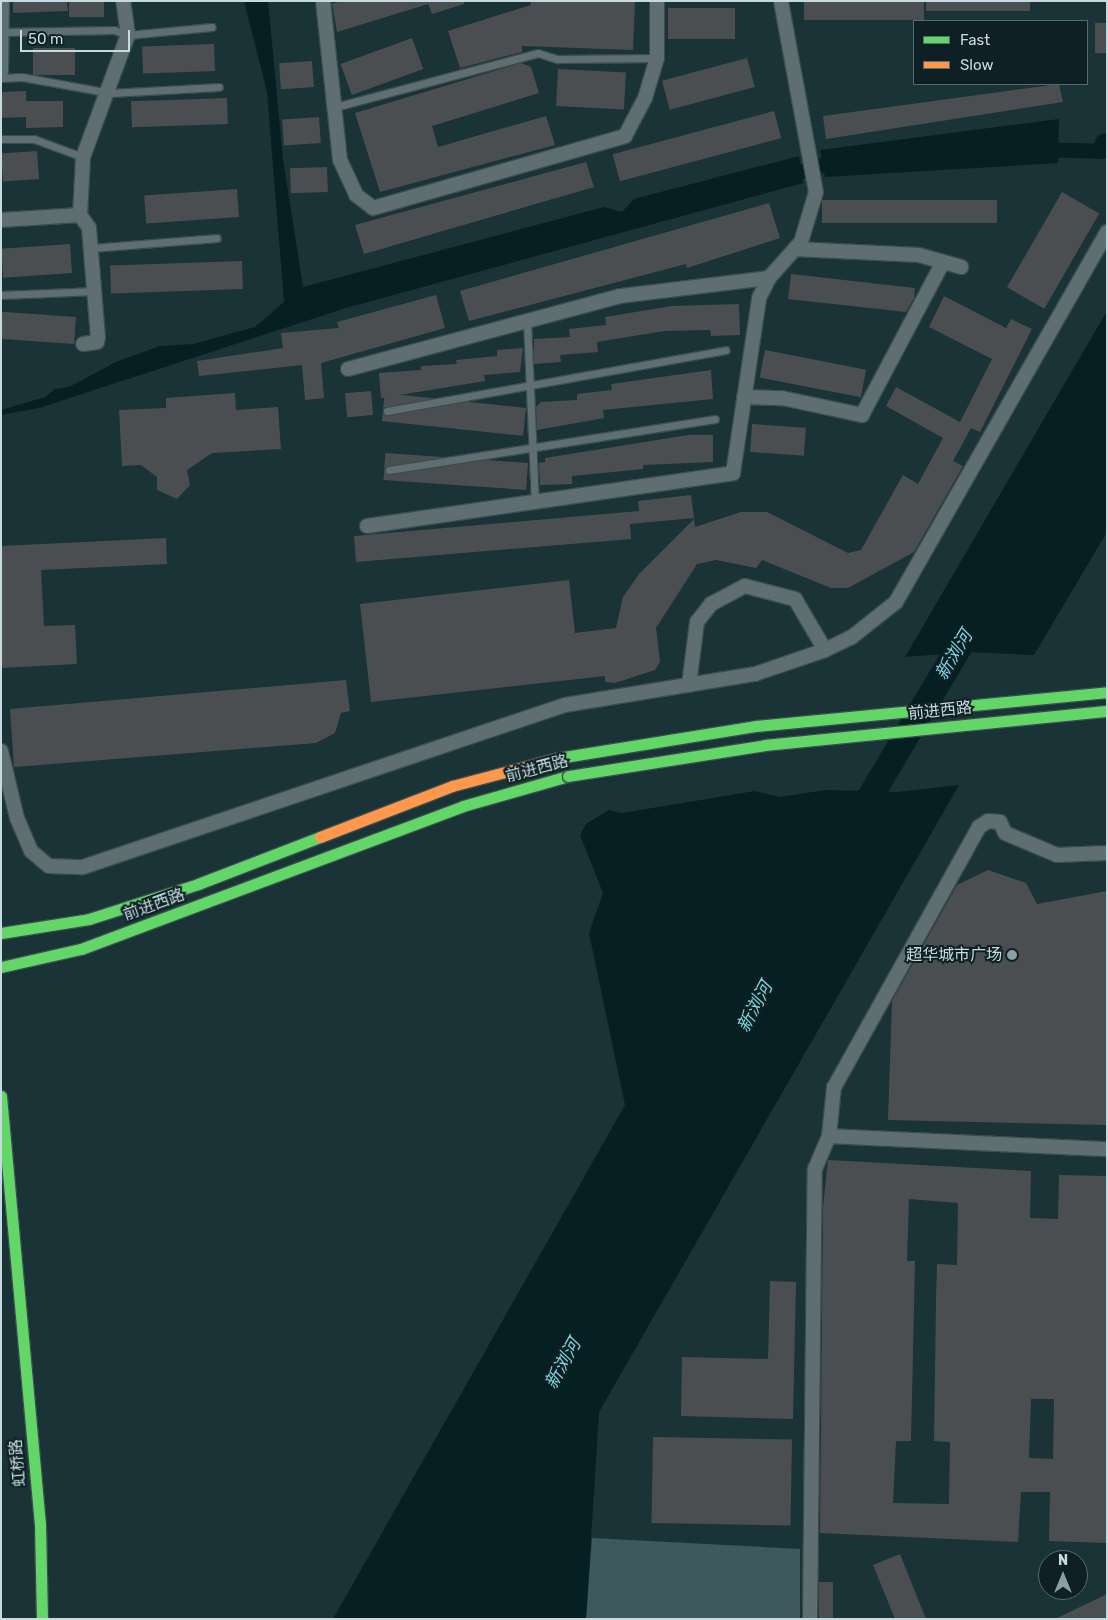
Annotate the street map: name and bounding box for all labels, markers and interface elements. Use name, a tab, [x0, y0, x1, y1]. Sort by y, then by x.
scale bar	[22, 20, 132, 52]
legend	[913, 20, 1088, 85]
text: 50 m	[28, 30, 63, 48]
text: Fast	[960, 31, 990, 49]
text: Slow	[960, 56, 993, 74]
water label: 新浏河	[931, 626, 977, 684]
street label: 前进西路	[907, 698, 973, 724]
street label: 前进西路	[504, 751, 570, 787]
street label: 前进西路	[121, 885, 187, 925]
place label: 超华城市广场	[906, 945, 1002, 965]
marker: 超华城市广场	[1006, 949, 1018, 961]
water label: 新浏河	[733, 978, 777, 1036]
water label: 新浏河	[540, 1335, 586, 1393]
street label: 虹桥路	[6, 1438, 30, 1488]
north arrow	[1038, 1550, 1088, 1600]
text: N	[1058, 1552, 1068, 1569]

